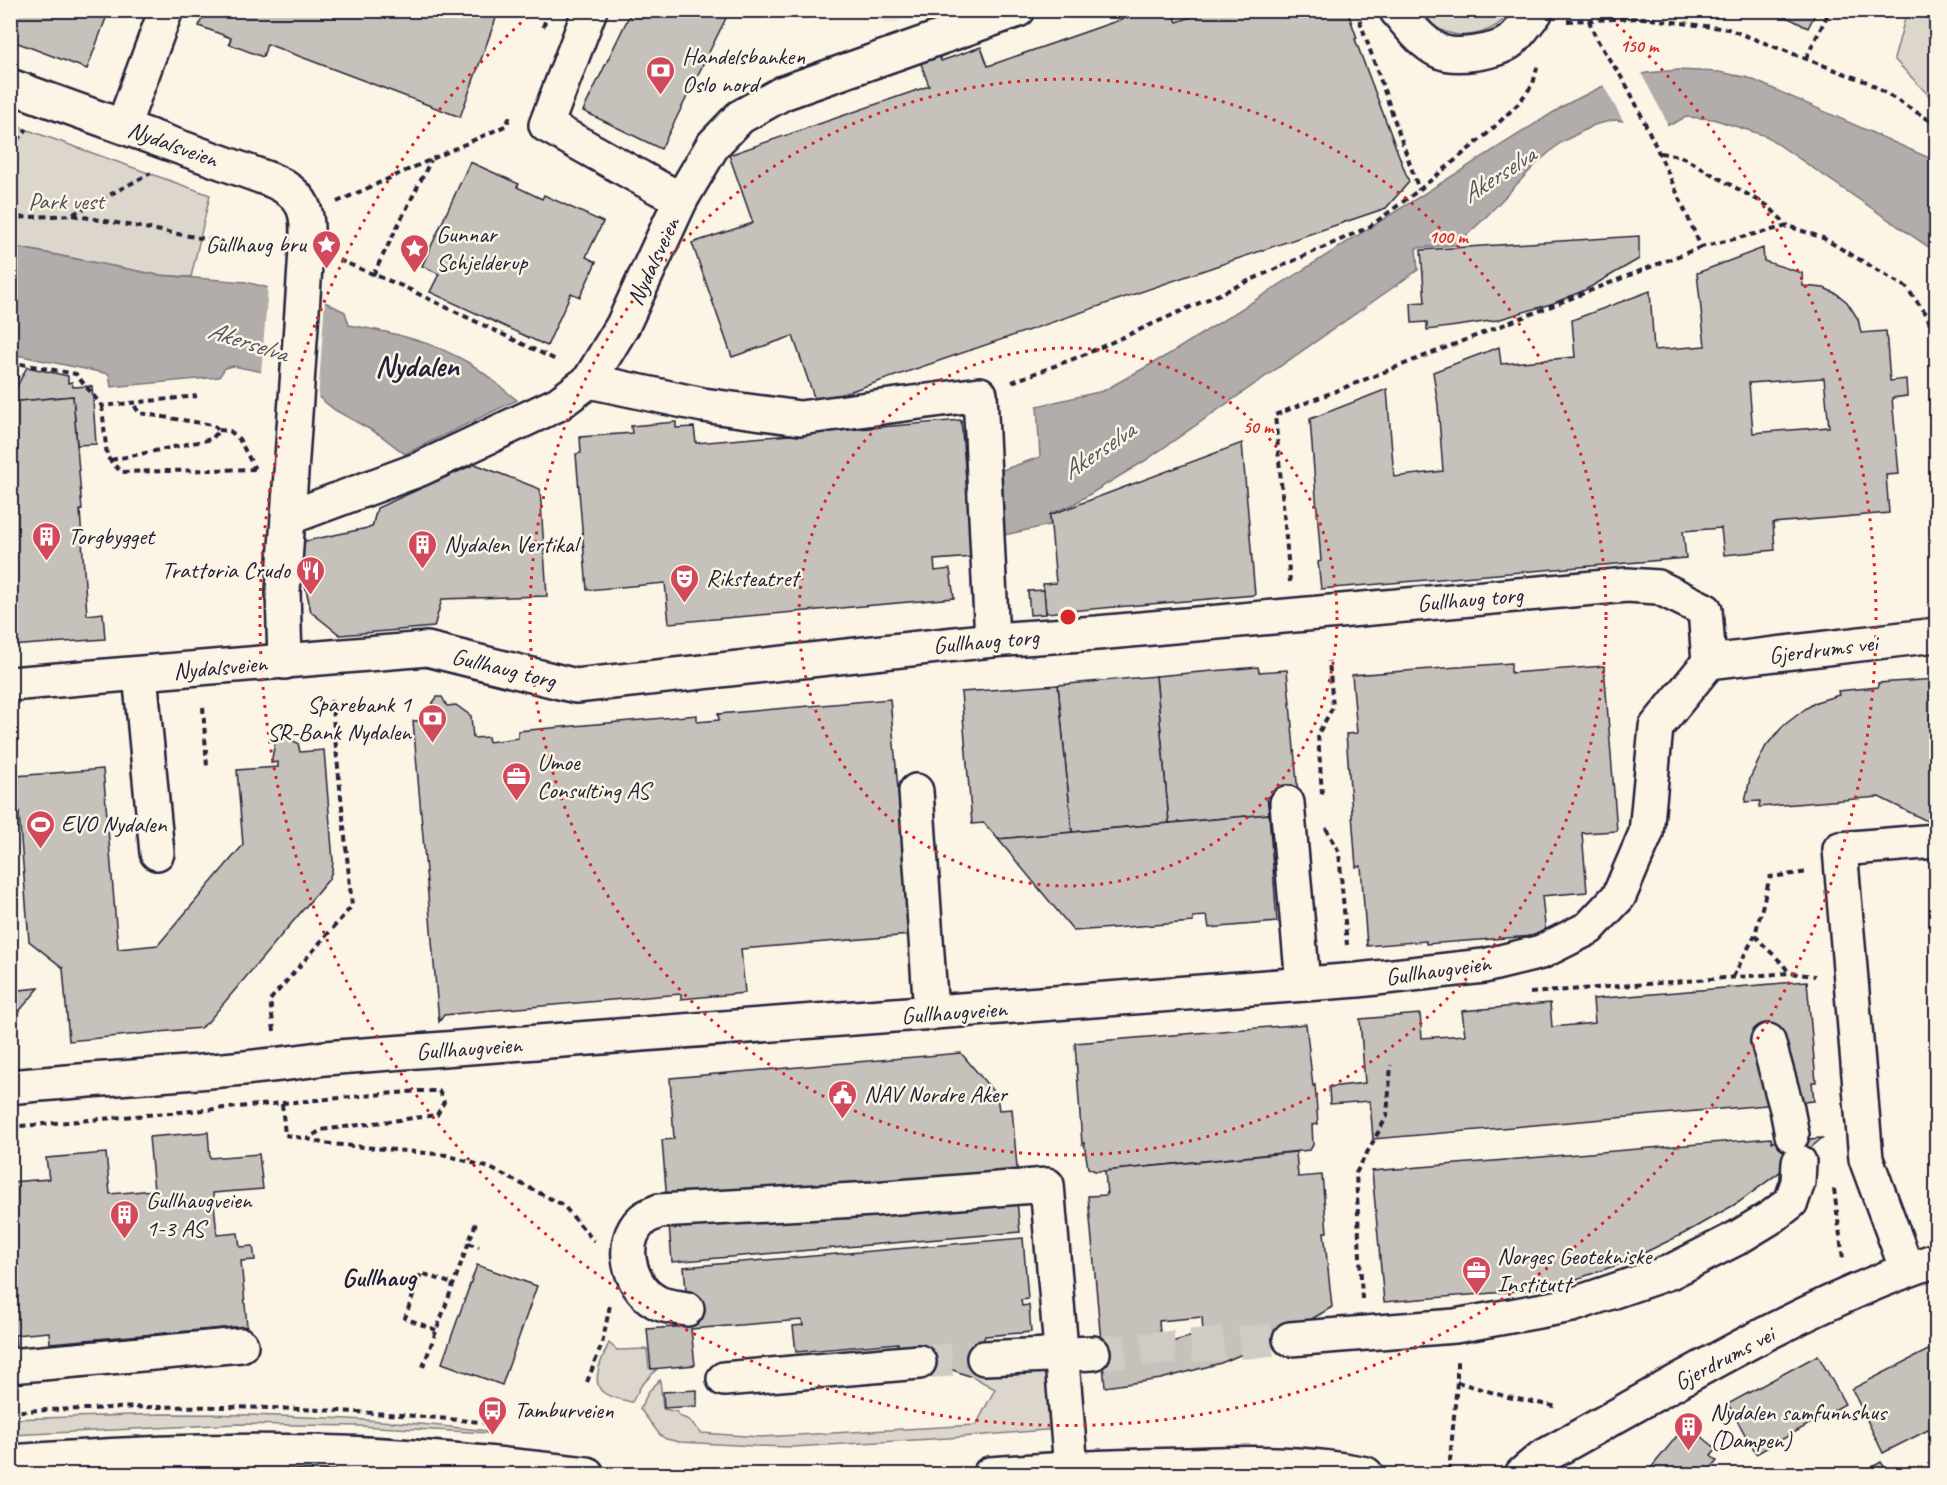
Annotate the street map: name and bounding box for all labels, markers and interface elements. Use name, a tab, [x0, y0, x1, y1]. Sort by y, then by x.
text: 150 m	[1620, 35, 1660, 57]
place label: Handelsbanken Oslo nord	[682, 41, 805, 99]
bank icon: Handelsbanken Oslo nord	[645, 54, 677, 96]
street label: Nydalsveien	[124, 114, 223, 175]
water label: Akerselva	[1455, 137, 1544, 210]
park label: Park vest	[28, 186, 106, 216]
street label: Nydalsveien	[620, 211, 687, 310]
place label: Gunnar Schjelderup	[436, 219, 528, 277]
text: 100 m	[1429, 226, 1469, 248]
place icon: Gullhaug bru	[311, 228, 343, 270]
place label: Gullhaug bru	[205, 229, 308, 259]
place icon: Gunnar Schjelderup	[399, 232, 431, 274]
water label: Akerselva	[204, 313, 295, 371]
district label: Nydalen	[375, 347, 460, 385]
water label: Akerselva	[1055, 412, 1144, 487]
text: 50 m	[1243, 416, 1275, 438]
building icon: Torgbygget	[31, 520, 63, 562]
place label: Torgbygget	[68, 521, 156, 551]
building icon: Nydalen Vertikal	[407, 528, 439, 570]
place label: Nydalen Vertikal	[444, 529, 581, 559]
restaurant icon: Trattoria Crudo	[295, 554, 327, 596]
place label: Trattoria Crudo	[161, 555, 292, 585]
theatre icon: Riksteatret	[669, 562, 701, 604]
place label: Riksteatret	[706, 563, 801, 593]
street label: Gullhaug torg	[1416, 579, 1526, 619]
centre of rings	[1058, 607, 1078, 627]
street label: Gullhaug torg	[932, 621, 1042, 661]
street label: Gjerdrums vei	[1767, 627, 1881, 671]
street label: Gullhaug torg	[449, 641, 561, 696]
street label: Nydalsveien	[172, 648, 269, 686]
place label: Sparebank 1 SR-Bank Nydalen	[267, 689, 412, 747]
bank icon: Sparebank 1 SR-Bank Nydalen	[416, 702, 448, 744]
place label: Umoe Consulting AS	[537, 747, 653, 805]
office icon: Umoe Consulting AS	[500, 760, 532, 802]
sports icon: EVO Nydalen	[24, 808, 56, 850]
place label: EVO Nydalen	[61, 809, 168, 839]
street label: Gullhaugveien	[1384, 948, 1494, 992]
street label: Gullhaugveien	[900, 993, 1009, 1031]
street label: Gullhaugveien	[415, 1029, 524, 1067]
public building icon: NAV Nordre Aker	[827, 1078, 859, 1120]
place label: NAV Nordre Aker	[864, 1079, 1009, 1109]
place label: Gullhaugveien 1-3 AS	[146, 1185, 253, 1243]
building icon: Gullhaugveien 1-3 AS	[109, 1198, 141, 1240]
place label: Norges Geotekniske Institutt	[1497, 1241, 1653, 1299]
office icon: Norges Geotekniske Institutt	[1460, 1254, 1492, 1296]
district label: Gullhaug	[342, 1261, 418, 1294]
street label: Gjerdrums vei	[1669, 1318, 1781, 1397]
bus stop icon: Tamburveien	[477, 1394, 509, 1436]
place label: Tamburveien	[514, 1395, 614, 1425]
place label: Nydalen samfunnshus (Dampen)	[1710, 1397, 1888, 1455]
building icon: Nydalen samfunnshus (Dampen)	[1673, 1410, 1705, 1452]

